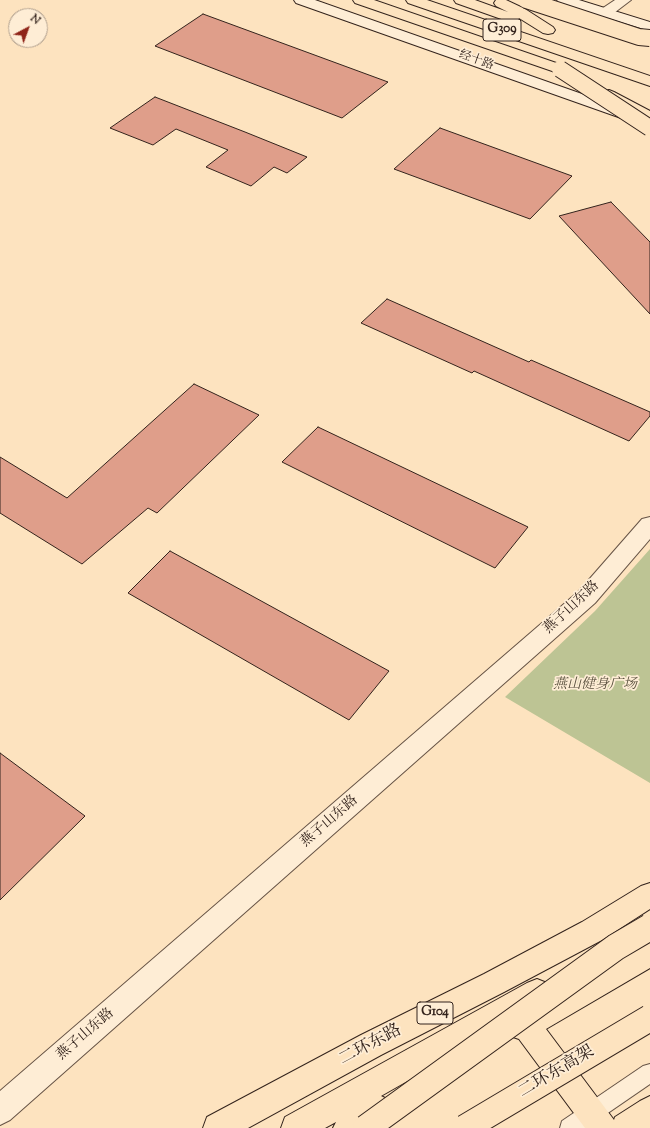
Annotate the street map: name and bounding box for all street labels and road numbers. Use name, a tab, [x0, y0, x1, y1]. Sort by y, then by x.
road number: G309	[483, 19, 521, 41]
street label: 经十路	[457, 48, 495, 74]
street label: 燕子山东路	[541, 578, 603, 638]
street label: 燕子山东路	[298, 793, 362, 851]
road number: G104	[417, 1002, 453, 1024]
street label: 燕子山东路	[54, 1006, 118, 1064]
street label: 二环东路	[336, 1021, 406, 1071]
street label: 二环东高架	[515, 1042, 599, 1104]

